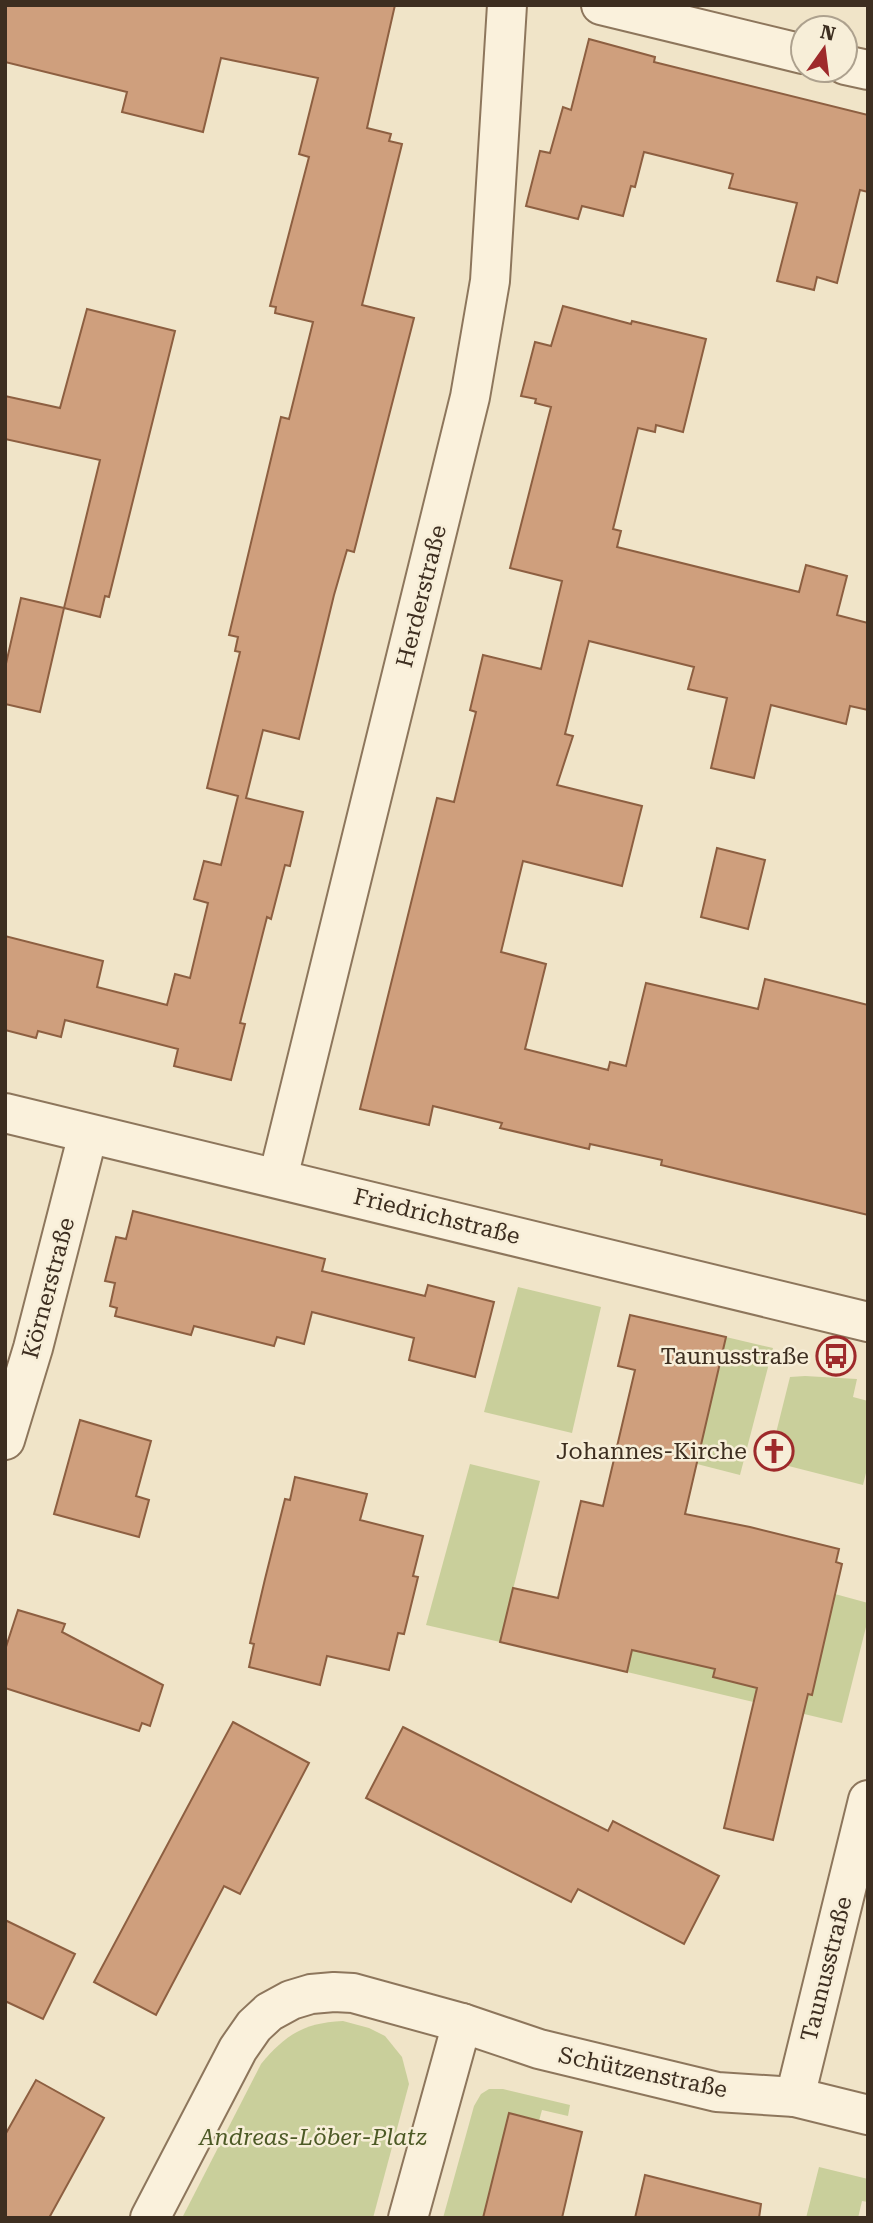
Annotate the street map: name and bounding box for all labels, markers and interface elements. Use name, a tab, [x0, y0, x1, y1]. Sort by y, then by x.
north arrow	[789, 14, 859, 84]
text: N	[818, 20, 838, 46]
street label: Herderstraße	[391, 522, 452, 670]
street label: Friedrichstraße	[351, 1183, 523, 1250]
street label: Körnerstraße	[17, 1215, 80, 1362]
bus stop icon: Taunusstraße	[815, 1335, 857, 1377]
place label: Taunusstraße	[660, 1343, 809, 1370]
church icon: Johannes-Kirche	[753, 1430, 795, 1472]
place label: Johannes-Kirche	[556, 1438, 747, 1465]
street label: Taunusstraße	[795, 1894, 858, 2044]
street label: Schützenstraße	[556, 2041, 730, 2104]
park label: Andreas-Löber-Platz	[197, 2124, 427, 2151]

